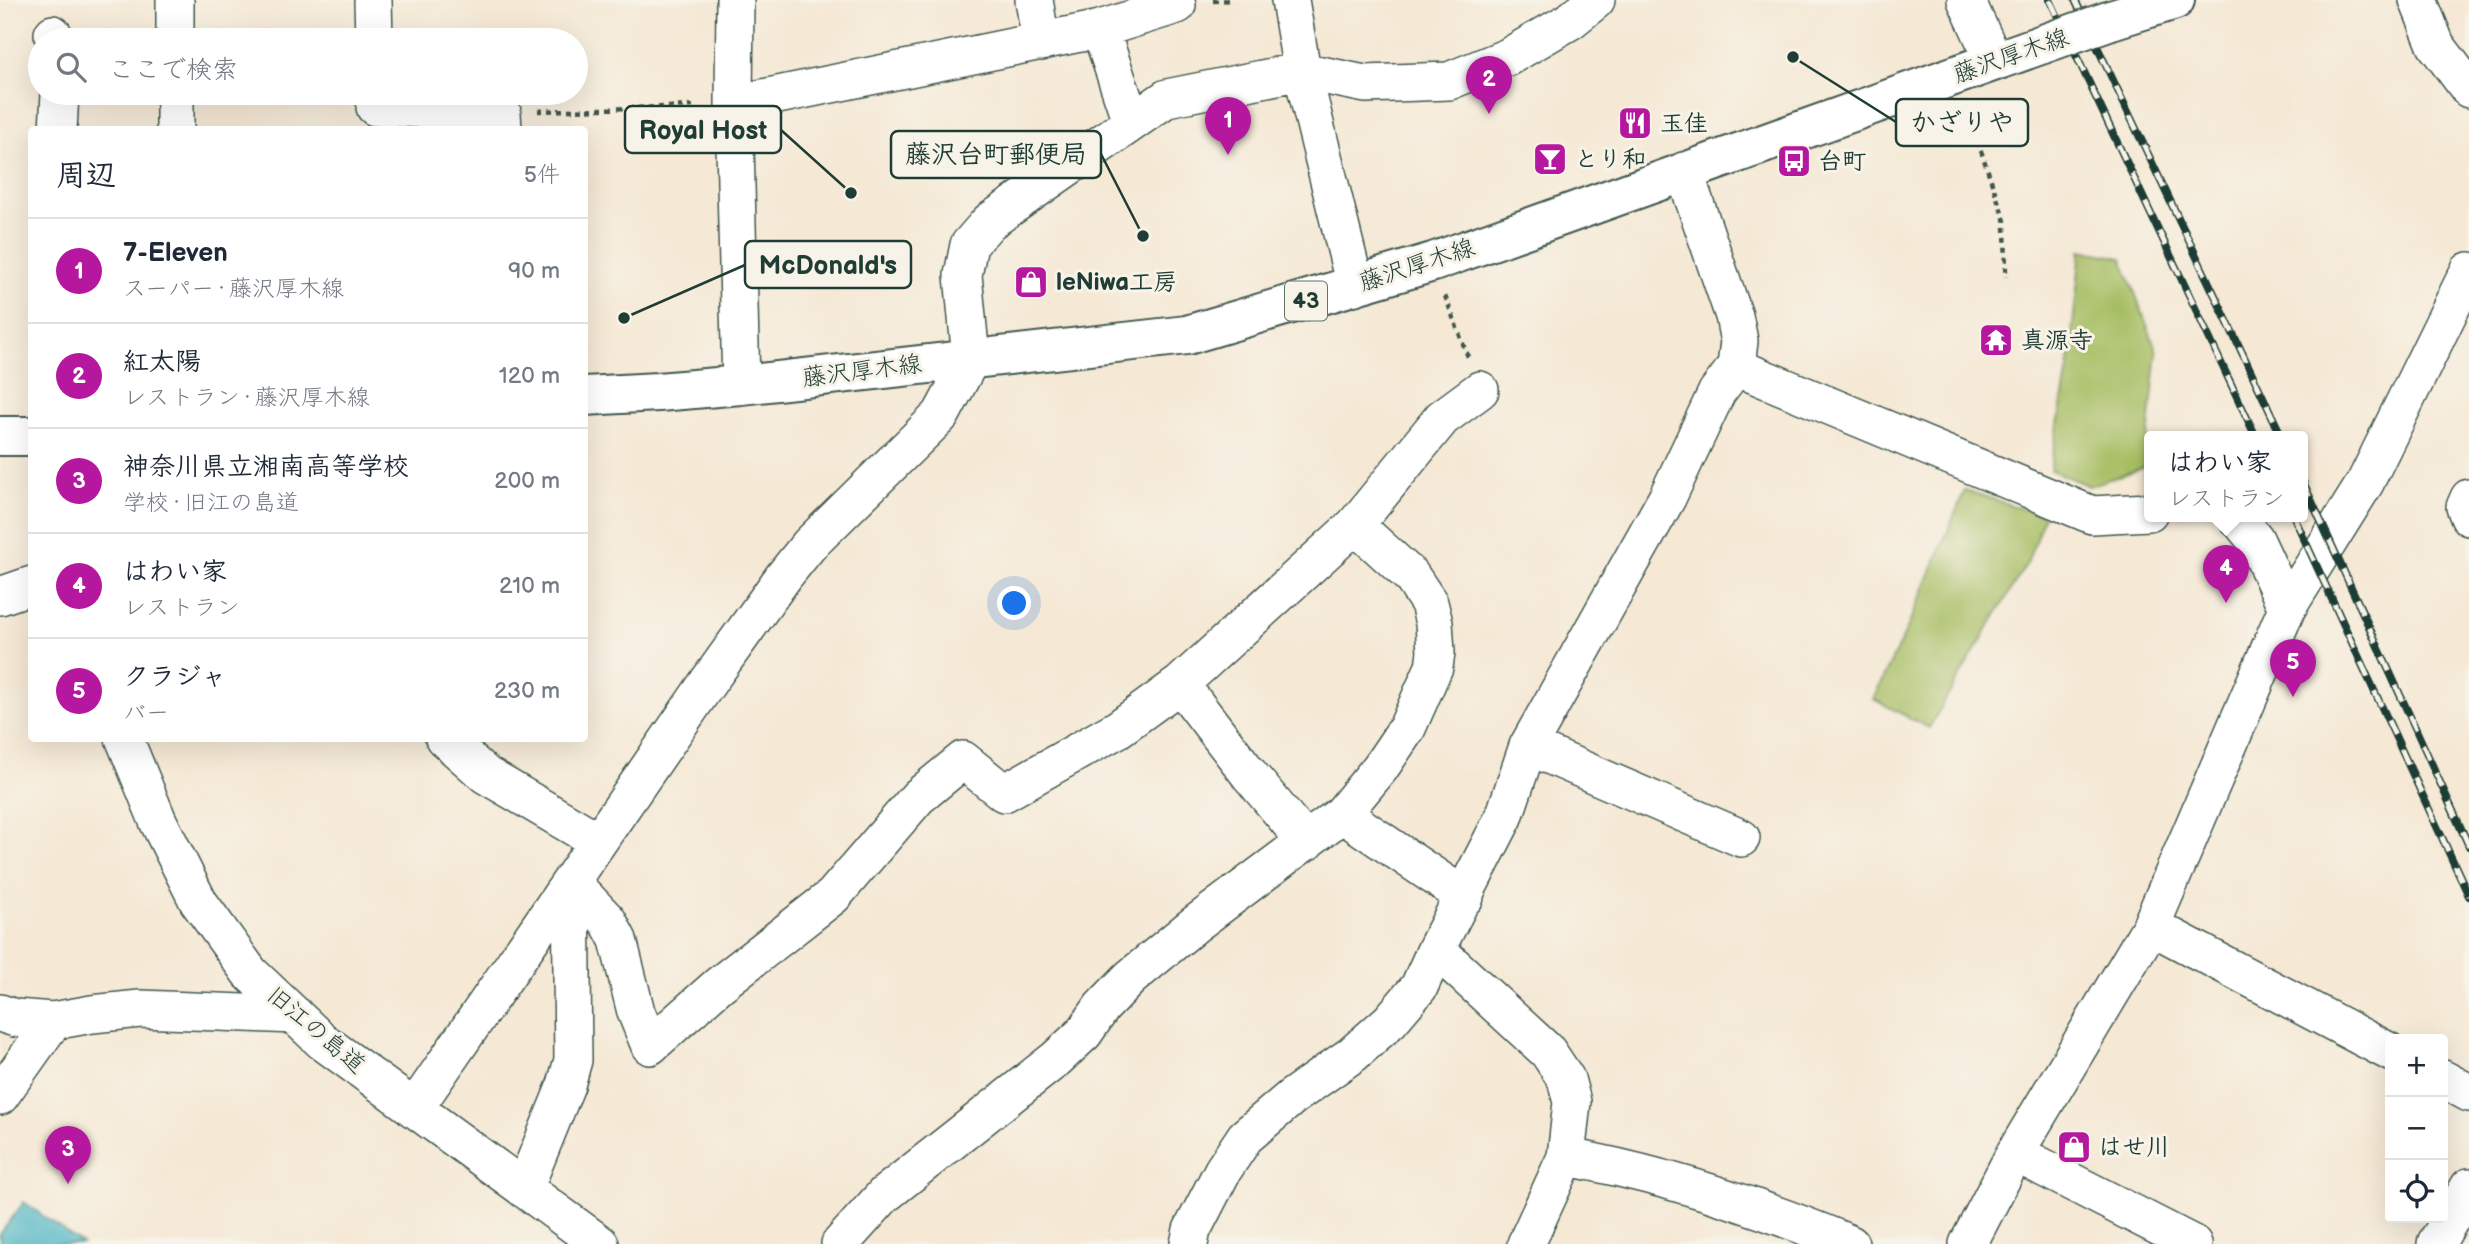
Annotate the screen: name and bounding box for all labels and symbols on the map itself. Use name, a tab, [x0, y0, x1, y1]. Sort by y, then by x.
street label: 藤沢厚木線	[1950, 23, 2072, 89]
pin: 2	[1466, 56, 1512, 114]
pin: 1	[1205, 97, 1251, 155]
callout: かざりや	[1896, 99, 2028, 146]
restaurant icon: 玉佳	[1616, 104, 1654, 142]
callout: Royal Host	[625, 106, 781, 153]
text: かざりや	[1910, 108, 2014, 139]
place label: 玉佳	[1660, 109, 1708, 138]
text: Royal Host	[639, 116, 767, 147]
callout: 藤沢台町郵便局	[891, 131, 1101, 178]
text: 藤沢台町郵便局	[905, 140, 1087, 171]
bar icon: とり和	[1531, 140, 1569, 178]
bus stop icon: 台町	[1775, 142, 1813, 180]
place label: とり和	[1574, 145, 1646, 174]
place label: 台町	[1818, 147, 1866, 176]
street label: 藤沢厚木線	[1355, 233, 1479, 297]
callout: McDonald's	[745, 241, 911, 288]
text: McDonald's	[759, 251, 897, 282]
shop icon: leNiwa工房	[1012, 263, 1050, 301]
place label: leNiwa工房	[1056, 268, 1177, 297]
road number: 43	[1285, 282, 1327, 320]
temple icon: 真源寺	[1977, 321, 2015, 359]
place label: 真源寺	[2021, 326, 2093, 355]
street label: 藤沢厚木線	[801, 349, 923, 393]
pin: 4	[2203, 545, 2249, 603]
your location	[997, 586, 1031, 620]
pin: 5	[2270, 639, 2316, 697]
street label: 旧江の島道	[261, 980, 371, 1080]
pin: 3	[45, 1126, 91, 1184]
shop icon: はせ川	[2055, 1128, 2093, 1166]
place label: はせ川	[2098, 1133, 2170, 1162]

